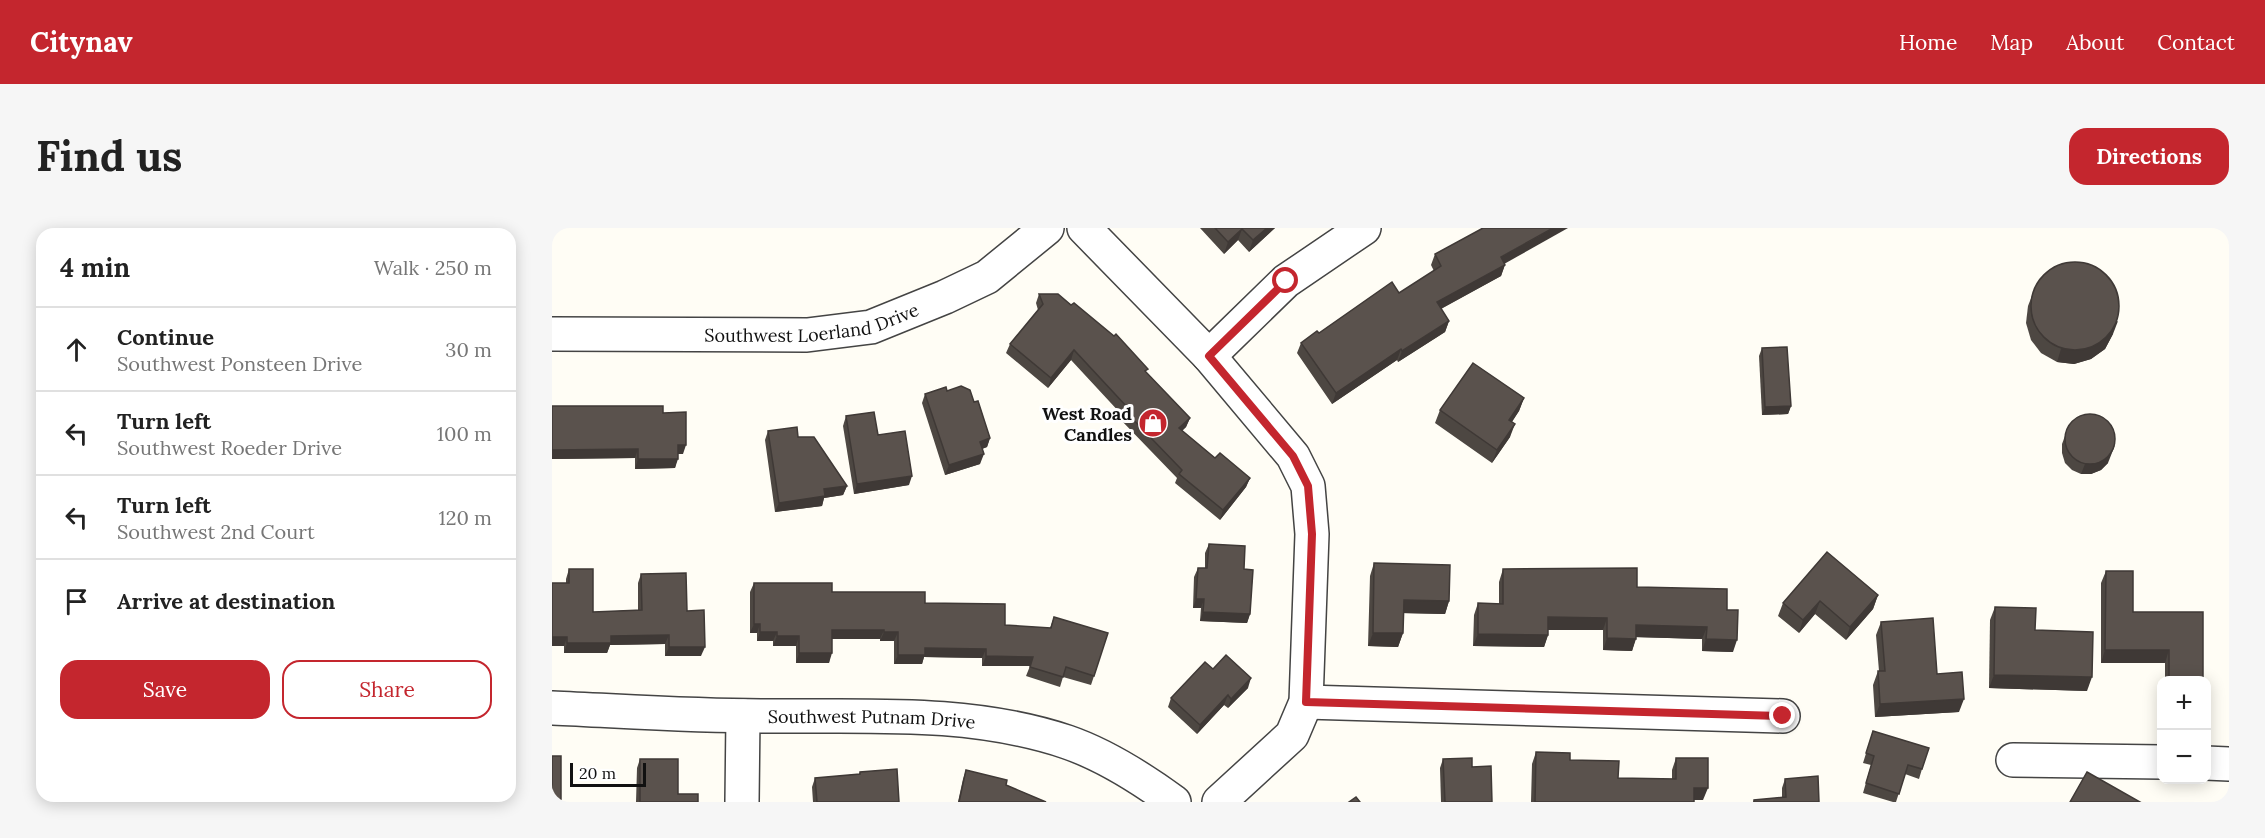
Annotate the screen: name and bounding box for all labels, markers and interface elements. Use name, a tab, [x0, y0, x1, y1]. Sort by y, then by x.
text: Citynav	[30, 24, 133, 60]
text: Home	[1899, 29, 1957, 56]
text: Map	[1990, 29, 2033, 56]
text: About	[2066, 29, 2124, 56]
text: Contact	[2157, 29, 2235, 56]
button: Directions	[2069, 128, 2229, 185]
text: Find us	[36, 129, 182, 183]
text: 4 min	[60, 251, 130, 284]
text: Walk · 250 m	[374, 255, 492, 280]
route start	[1272, 267, 1298, 293]
street label: Southwest Loerland Drive	[704, 297, 922, 347]
text: Continue	[117, 323, 214, 351]
icon: ahead	[60, 333, 93, 366]
text: 30 m	[445, 337, 492, 362]
text: Southwest Ponsteen Drive	[117, 351, 362, 376]
place label: West Road Candles	[1042, 402, 1132, 446]
text: Turn left	[117, 407, 211, 435]
shop icon: West Road Candles	[1137, 407, 1169, 439]
icon: left	[60, 417, 93, 450]
text: 100 m	[437, 421, 492, 446]
text: Southwest Roeder Drive	[117, 435, 342, 460]
text: Turn left	[117, 491, 211, 519]
icon: left	[60, 501, 93, 534]
text: 120 m	[438, 505, 492, 530]
text: Southwest 2nd Court	[117, 519, 315, 544]
icon: arrive	[60, 585, 93, 618]
text: Arrive at destination	[117, 587, 335, 615]
button: Save	[60, 660, 270, 719]
button: Share	[282, 660, 492, 719]
map controls	[2157, 676, 2211, 784]
button: +	[2157, 676, 2211, 730]
route end	[1769, 702, 1795, 728]
street label: Southwest Putnam Drive	[768, 704, 977, 733]
button: −	[2157, 730, 2211, 784]
scale bar	[570, 760, 646, 788]
text: 20 m	[579, 763, 616, 783]

